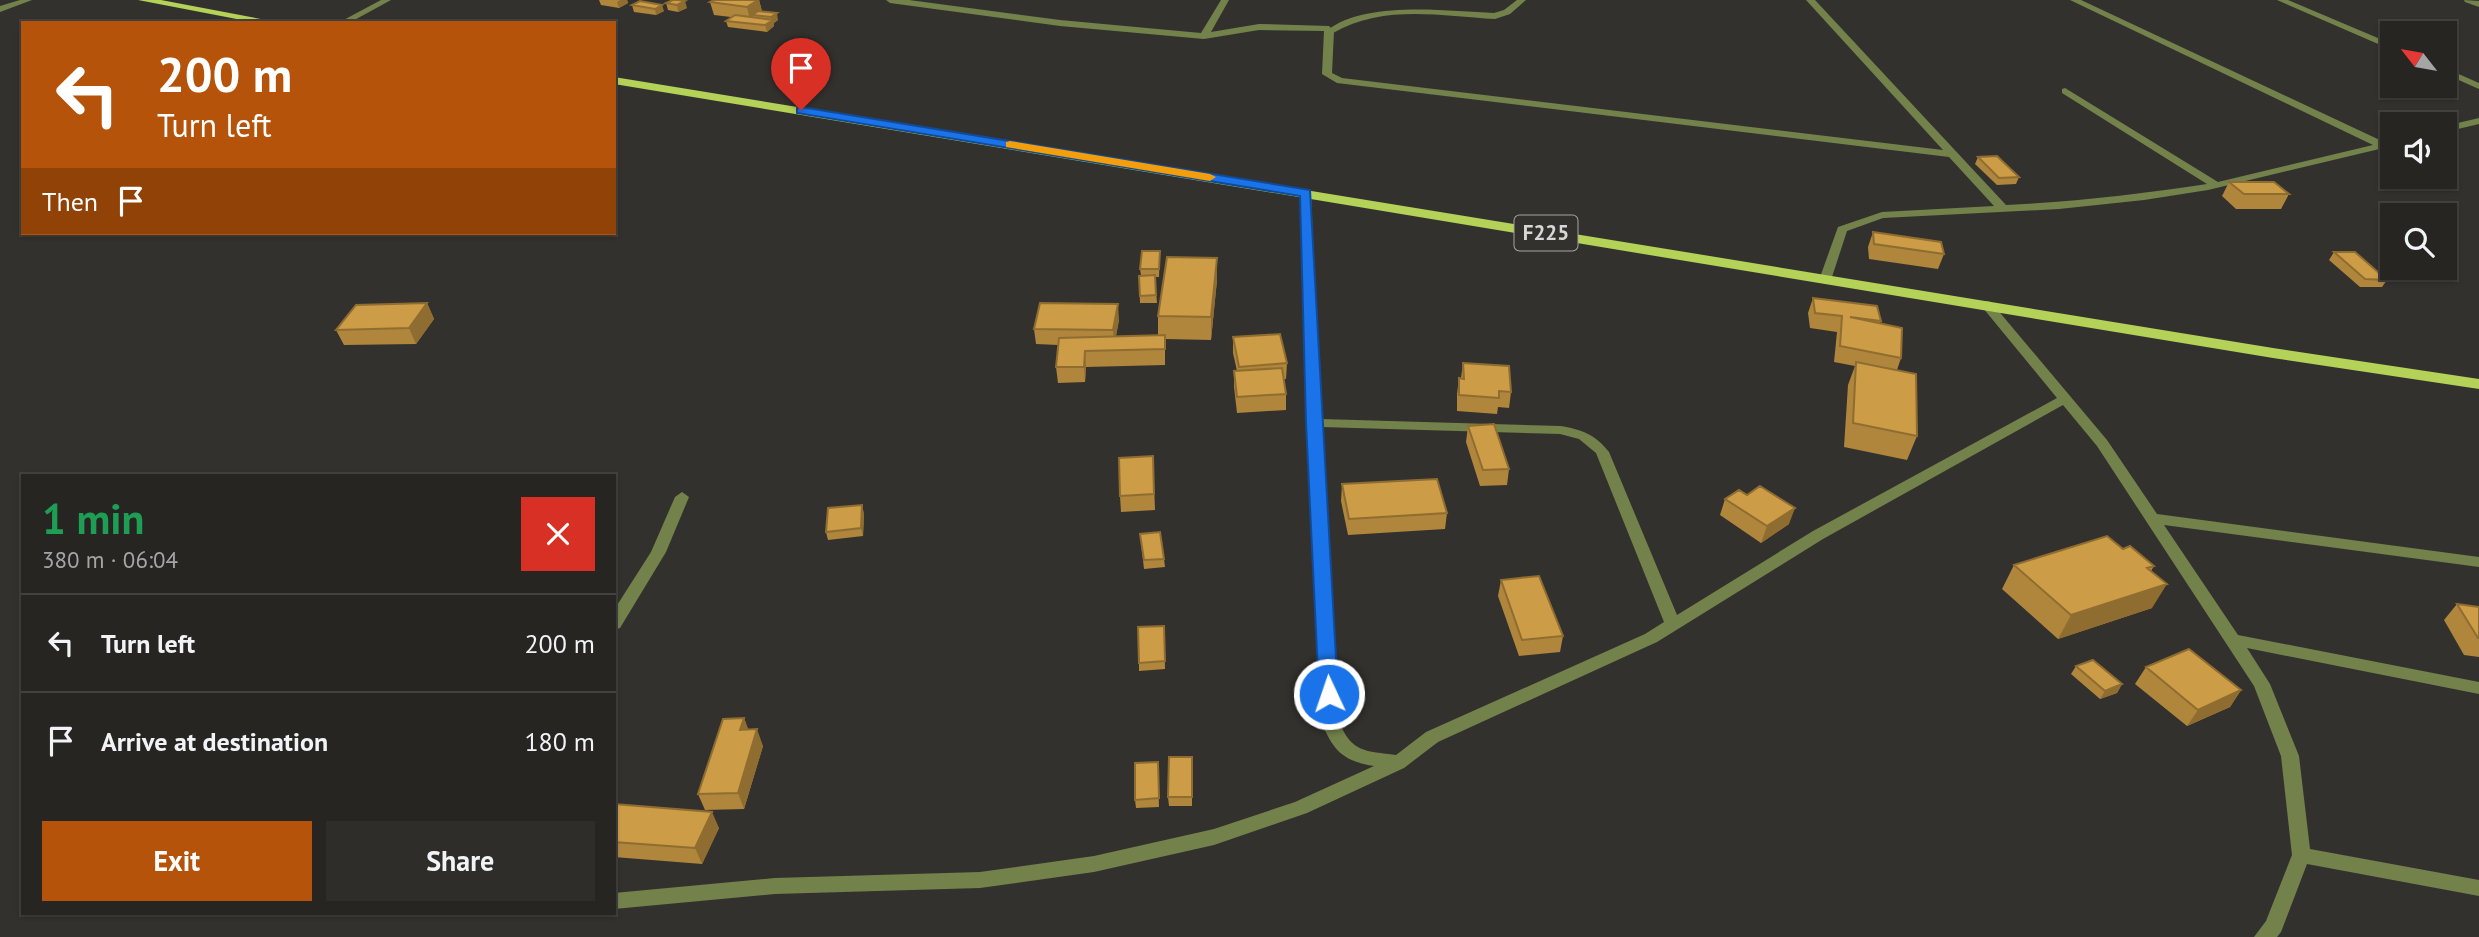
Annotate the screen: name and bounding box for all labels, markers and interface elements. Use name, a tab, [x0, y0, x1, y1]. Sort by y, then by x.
north arrow	[2380, 21, 2457, 98]
map controls	[2380, 21, 2457, 280]
pin	[771, 38, 831, 110]
text: 200 m	[157, 42, 292, 106]
icon: left	[42, 49, 133, 140]
icon: arrive	[782, 49, 820, 87]
text: Turn left	[157, 104, 272, 146]
button: sound	[2380, 112, 2457, 189]
icon: arrive	[112, 182, 150, 220]
text: Then	[42, 185, 98, 218]
button: search	[2380, 203, 2457, 280]
road number: F225	[1514, 216, 1578, 250]
text: 1 min	[42, 491, 144, 546]
button: close	[521, 497, 595, 571]
text: 380 m · 06:04	[42, 545, 178, 574]
icon: left	[42, 624, 80, 662]
text: Turn left	[101, 627, 195, 660]
text: 200 m	[524, 627, 595, 660]
position arrow	[1292, 657, 1366, 731]
icon: arrive	[42, 722, 80, 760]
text: Arrive at destination	[101, 725, 328, 758]
text: 180 m	[524, 725, 595, 758]
button: Exit	[42, 821, 312, 901]
button: Share	[326, 821, 595, 901]

